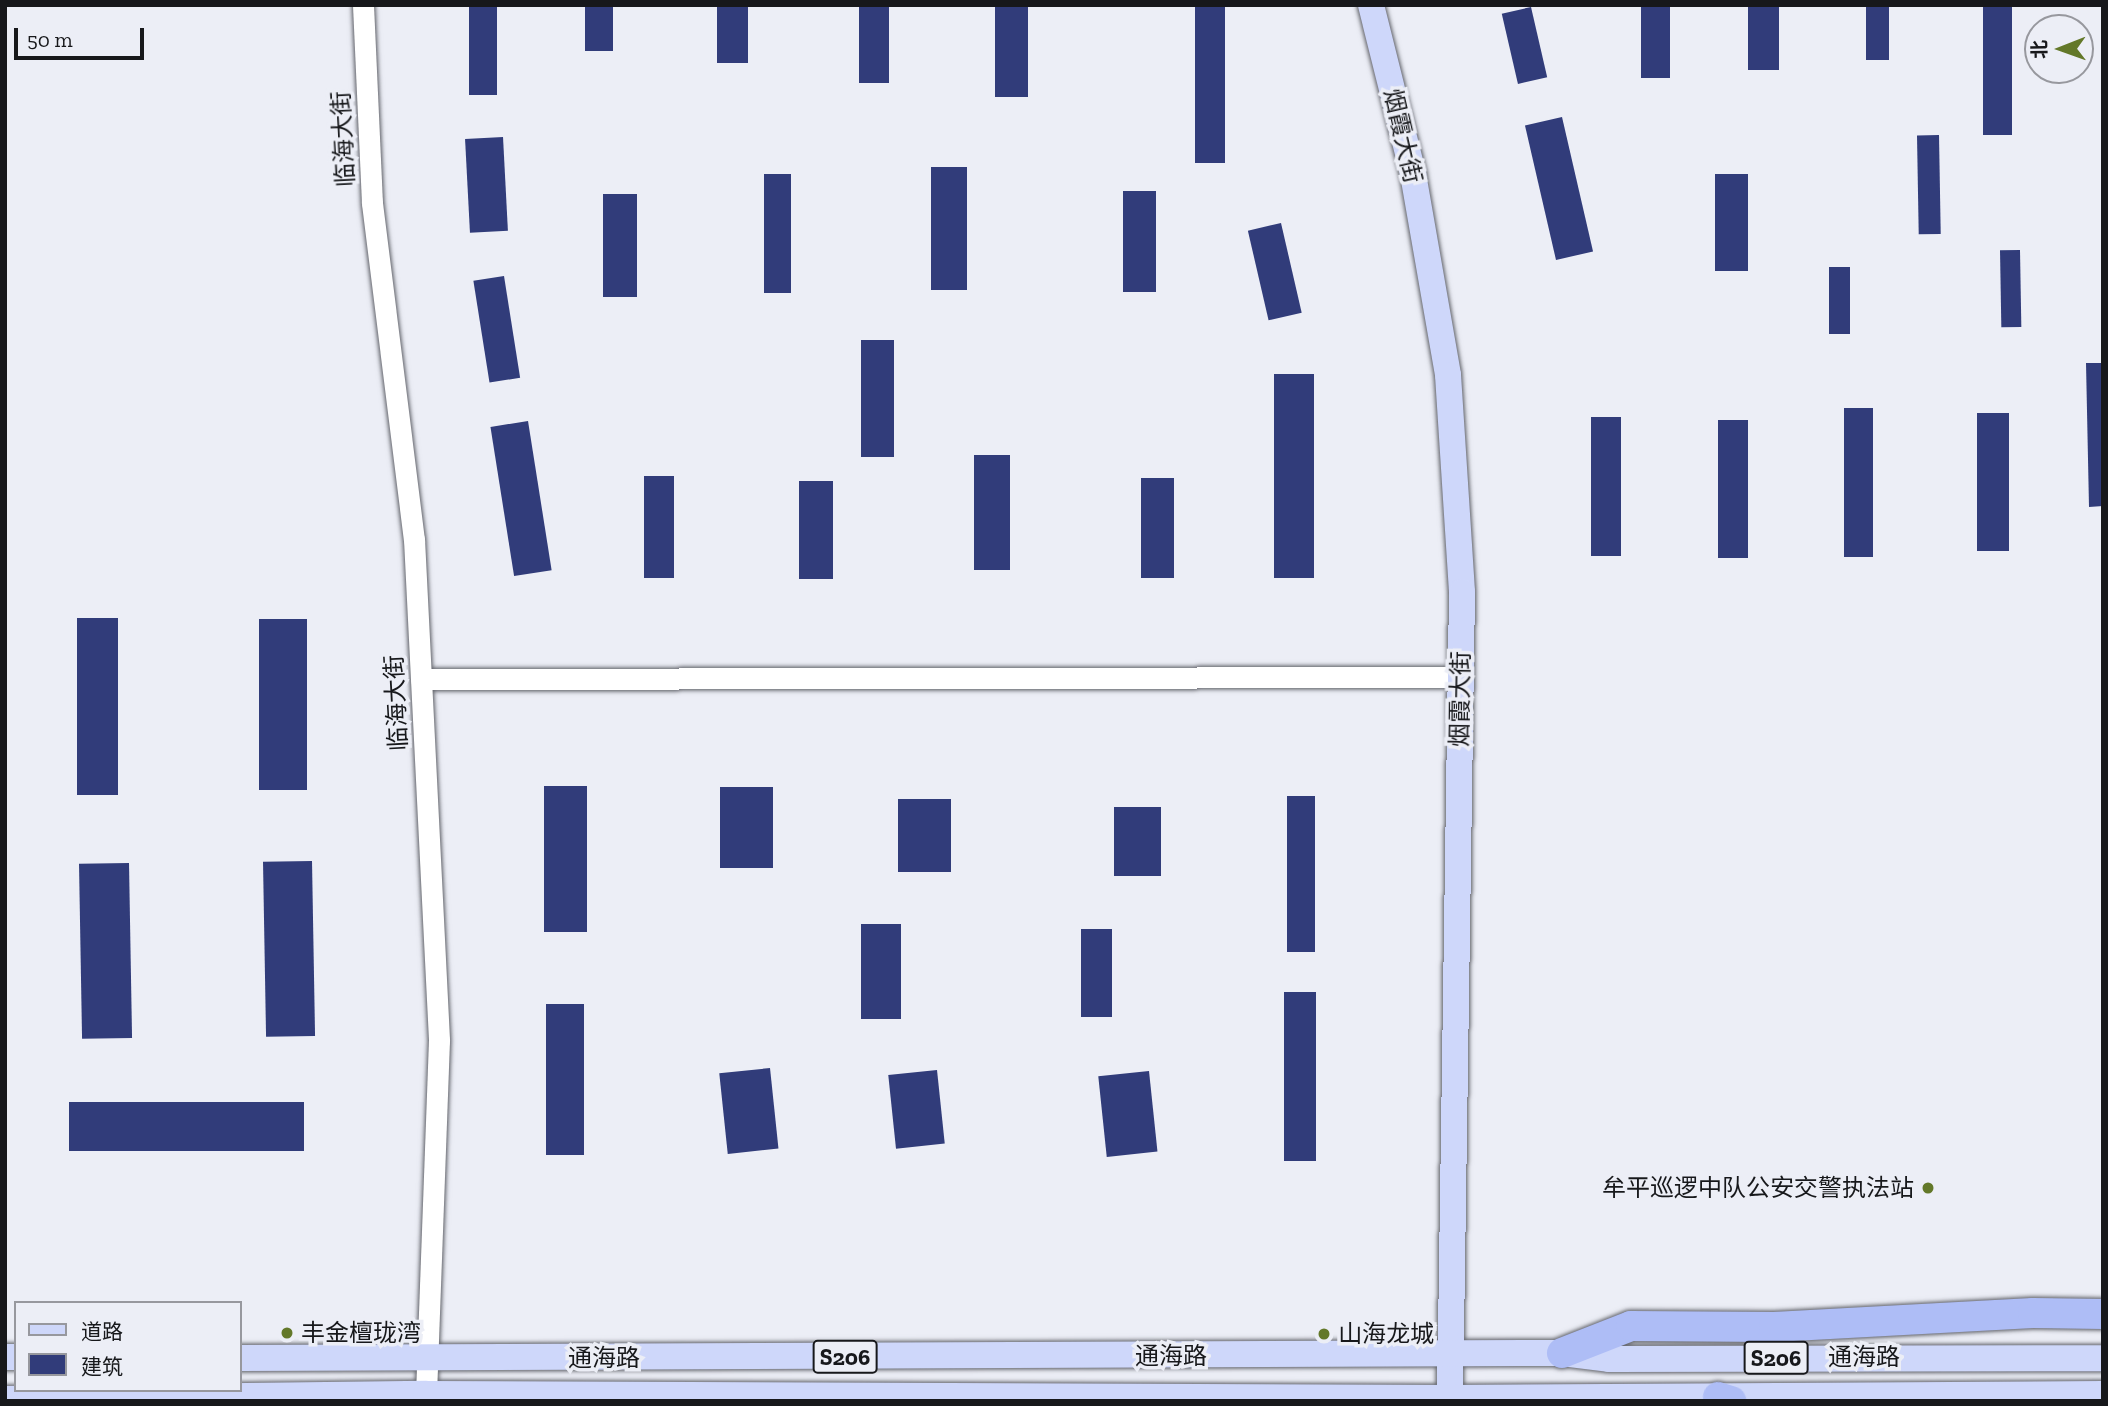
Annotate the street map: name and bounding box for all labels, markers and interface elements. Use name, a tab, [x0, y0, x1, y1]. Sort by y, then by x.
scale bar	[18, 14, 147, 58]
north arrow	[2024, 14, 2094, 84]
text: 50 m	[27, 27, 73, 52]
text: 北	[2028, 40, 2051, 59]
street label: 烟霞大街	[1378, 86, 1428, 186]
street label: 临海大街	[326, 90, 360, 188]
street label: 烟霞大街	[1445, 651, 1475, 747]
street label: 临海大街	[379, 654, 413, 752]
place label: 牟平巡逻中队公安交警执法站	[1602, 1174, 1914, 1202]
marker: 牟平巡逻中队公安交警执法站	[1920, 1180, 1936, 1196]
legend	[14, 1301, 242, 1392]
text: 道路	[81, 1319, 123, 1344]
place label: 丰金檀珑湾	[301, 1319, 421, 1347]
place label: 山海龙城	[1338, 1320, 1434, 1348]
marker: 丰金檀珑湾	[279, 1325, 295, 1341]
marker: 山海龙城	[1316, 1326, 1332, 1342]
road number: S206	[812, 1338, 878, 1376]
road number: S206	[1743, 1338, 1809, 1378]
street label: 通海路	[1135, 1342, 1207, 1370]
street label: 通海路	[1828, 1343, 1900, 1371]
street label: 通海路	[568, 1344, 640, 1372]
text: 建筑	[81, 1354, 123, 1379]

